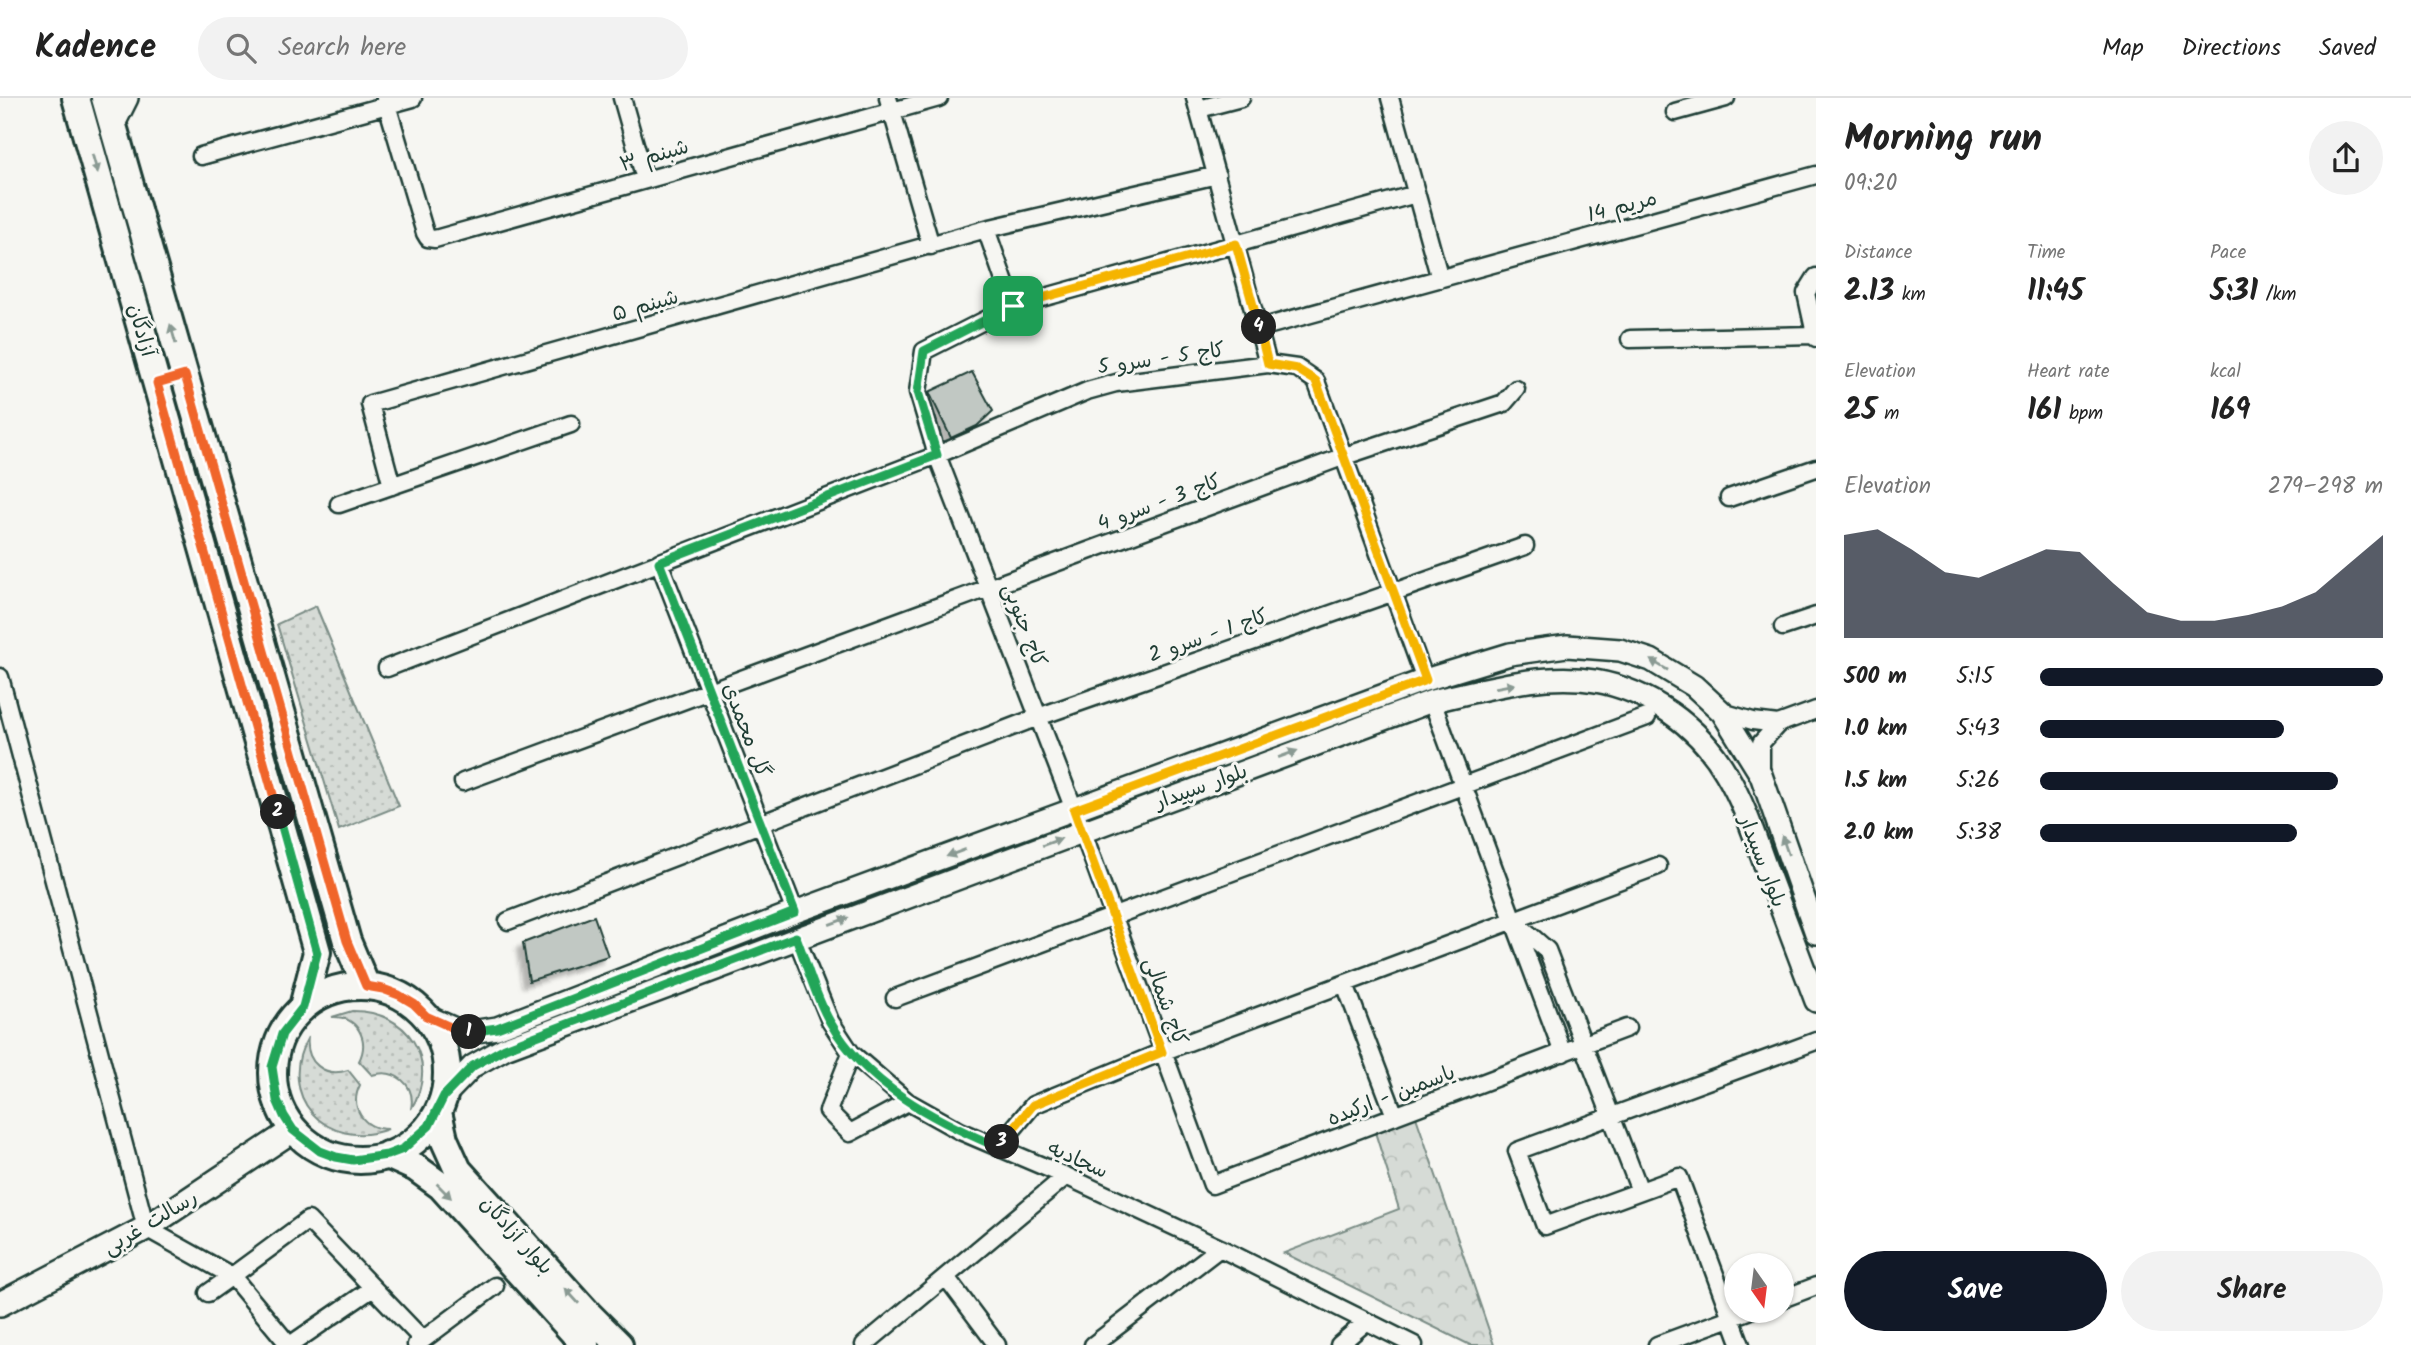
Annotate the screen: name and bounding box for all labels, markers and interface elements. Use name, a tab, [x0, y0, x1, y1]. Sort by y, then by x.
search box	[198, 17, 688, 80]
text: Kadence	[35, 22, 156, 75]
text: Search here	[278, 27, 406, 69]
icon: search	[222, 29, 260, 67]
text: Map	[2102, 29, 2144, 68]
text: Directions	[2182, 29, 2281, 68]
text: Saved	[2319, 29, 2376, 68]
text: Morning run	[1844, 110, 2042, 170]
button: share	[2309, 121, 2383, 195]
street label: شبنم ۳	[616, 131, 693, 182]
one-way arrow	[90, 153, 100, 174]
text: 09:20	[1844, 166, 1897, 202]
street label: مریم 14	[1584, 182, 1661, 233]
text: Distance	[1844, 238, 1912, 268]
text: Time	[2027, 238, 2065, 268]
text: Pace	[2210, 238, 2246, 268]
text: 2.13	[1844, 268, 1894, 316]
text: 11:45	[2027, 268, 2084, 316]
text: 5:31	[2210, 268, 2258, 316]
pin	[983, 276, 1043, 336]
text: km	[1894, 280, 1926, 310]
text: /km	[2258, 280, 2296, 310]
street label: شبنم ۵	[608, 281, 683, 332]
icon: arrive	[994, 287, 1032, 325]
street label: آزادگان	[117, 300, 164, 362]
pin: 4	[1242, 310, 1276, 344]
text: 4	[1253, 311, 1264, 341]
one-way arrow	[167, 323, 178, 345]
street label: کاج 5 - سرو 5	[1095, 334, 1227, 385]
text: Elevation	[1844, 357, 1916, 387]
text: Heart rate	[2027, 357, 2110, 387]
text: kcal	[2210, 357, 2241, 387]
text: 25	[1844, 387, 1877, 435]
text: 161	[2027, 387, 2061, 435]
text: 169	[2210, 387, 2251, 435]
text: m	[1877, 399, 1899, 429]
text: bpm	[2061, 399, 2103, 429]
street label: کاج 3 - سرو 4	[1093, 466, 1226, 541]
text: Elevation	[1844, 469, 1931, 505]
text: 279–298 m	[2268, 469, 2383, 505]
street label: کاج جنوبی	[993, 579, 1055, 672]
street label: کاج 1 - سرو 2	[1144, 601, 1273, 672]
text: 500 m	[1844, 659, 1907, 695]
text: 5:15	[1956, 659, 1994, 695]
one-way arrow	[1649, 660, 1669, 672]
street label: گل محمدی	[712, 678, 779, 783]
one-way arrow	[1494, 680, 1516, 691]
text: 1.0 km	[1844, 711, 1907, 747]
text: 5:43	[1956, 711, 2000, 747]
one-way arrow	[1278, 748, 1299, 759]
street label: بلوار سپیدار	[1149, 755, 1253, 820]
text: 1.5 km	[1844, 763, 1907, 799]
text: 5:26	[1956, 763, 2000, 799]
pin: 2	[260, 794, 296, 830]
text: 2	[272, 796, 283, 826]
street label: بلوار سپیدار	[1728, 809, 1794, 913]
text: 2.0 km	[1844, 815, 1914, 851]
text: 5:38	[1956, 815, 2001, 851]
one-way arrow	[1779, 835, 1790, 856]
one-way arrow	[1042, 836, 1063, 847]
one-way arrow	[945, 848, 966, 859]
one-way arrow	[829, 916, 850, 927]
street label: کاج شمالی	[1133, 953, 1196, 1050]
pin: 1	[452, 1014, 486, 1049]
text: 1	[466, 1016, 471, 1046]
street label: یاسمین - ارکیده	[1323, 1057, 1460, 1136]
pin: 3	[984, 1124, 1020, 1160]
text: 3	[996, 1126, 1007, 1156]
street label: سجادیه	[1042, 1132, 1113, 1188]
street label: رسالت غربی	[97, 1182, 205, 1265]
one-way arrow	[436, 1183, 453, 1200]
street label: بلوار آزادگان	[471, 1189, 561, 1283]
button: Save	[1844, 1251, 2107, 1331]
button: Share	[2121, 1251, 2383, 1331]
north arrow	[1724, 1253, 1794, 1323]
map controls	[1724, 1253, 1794, 1323]
one-way arrow	[564, 1287, 580, 1305]

